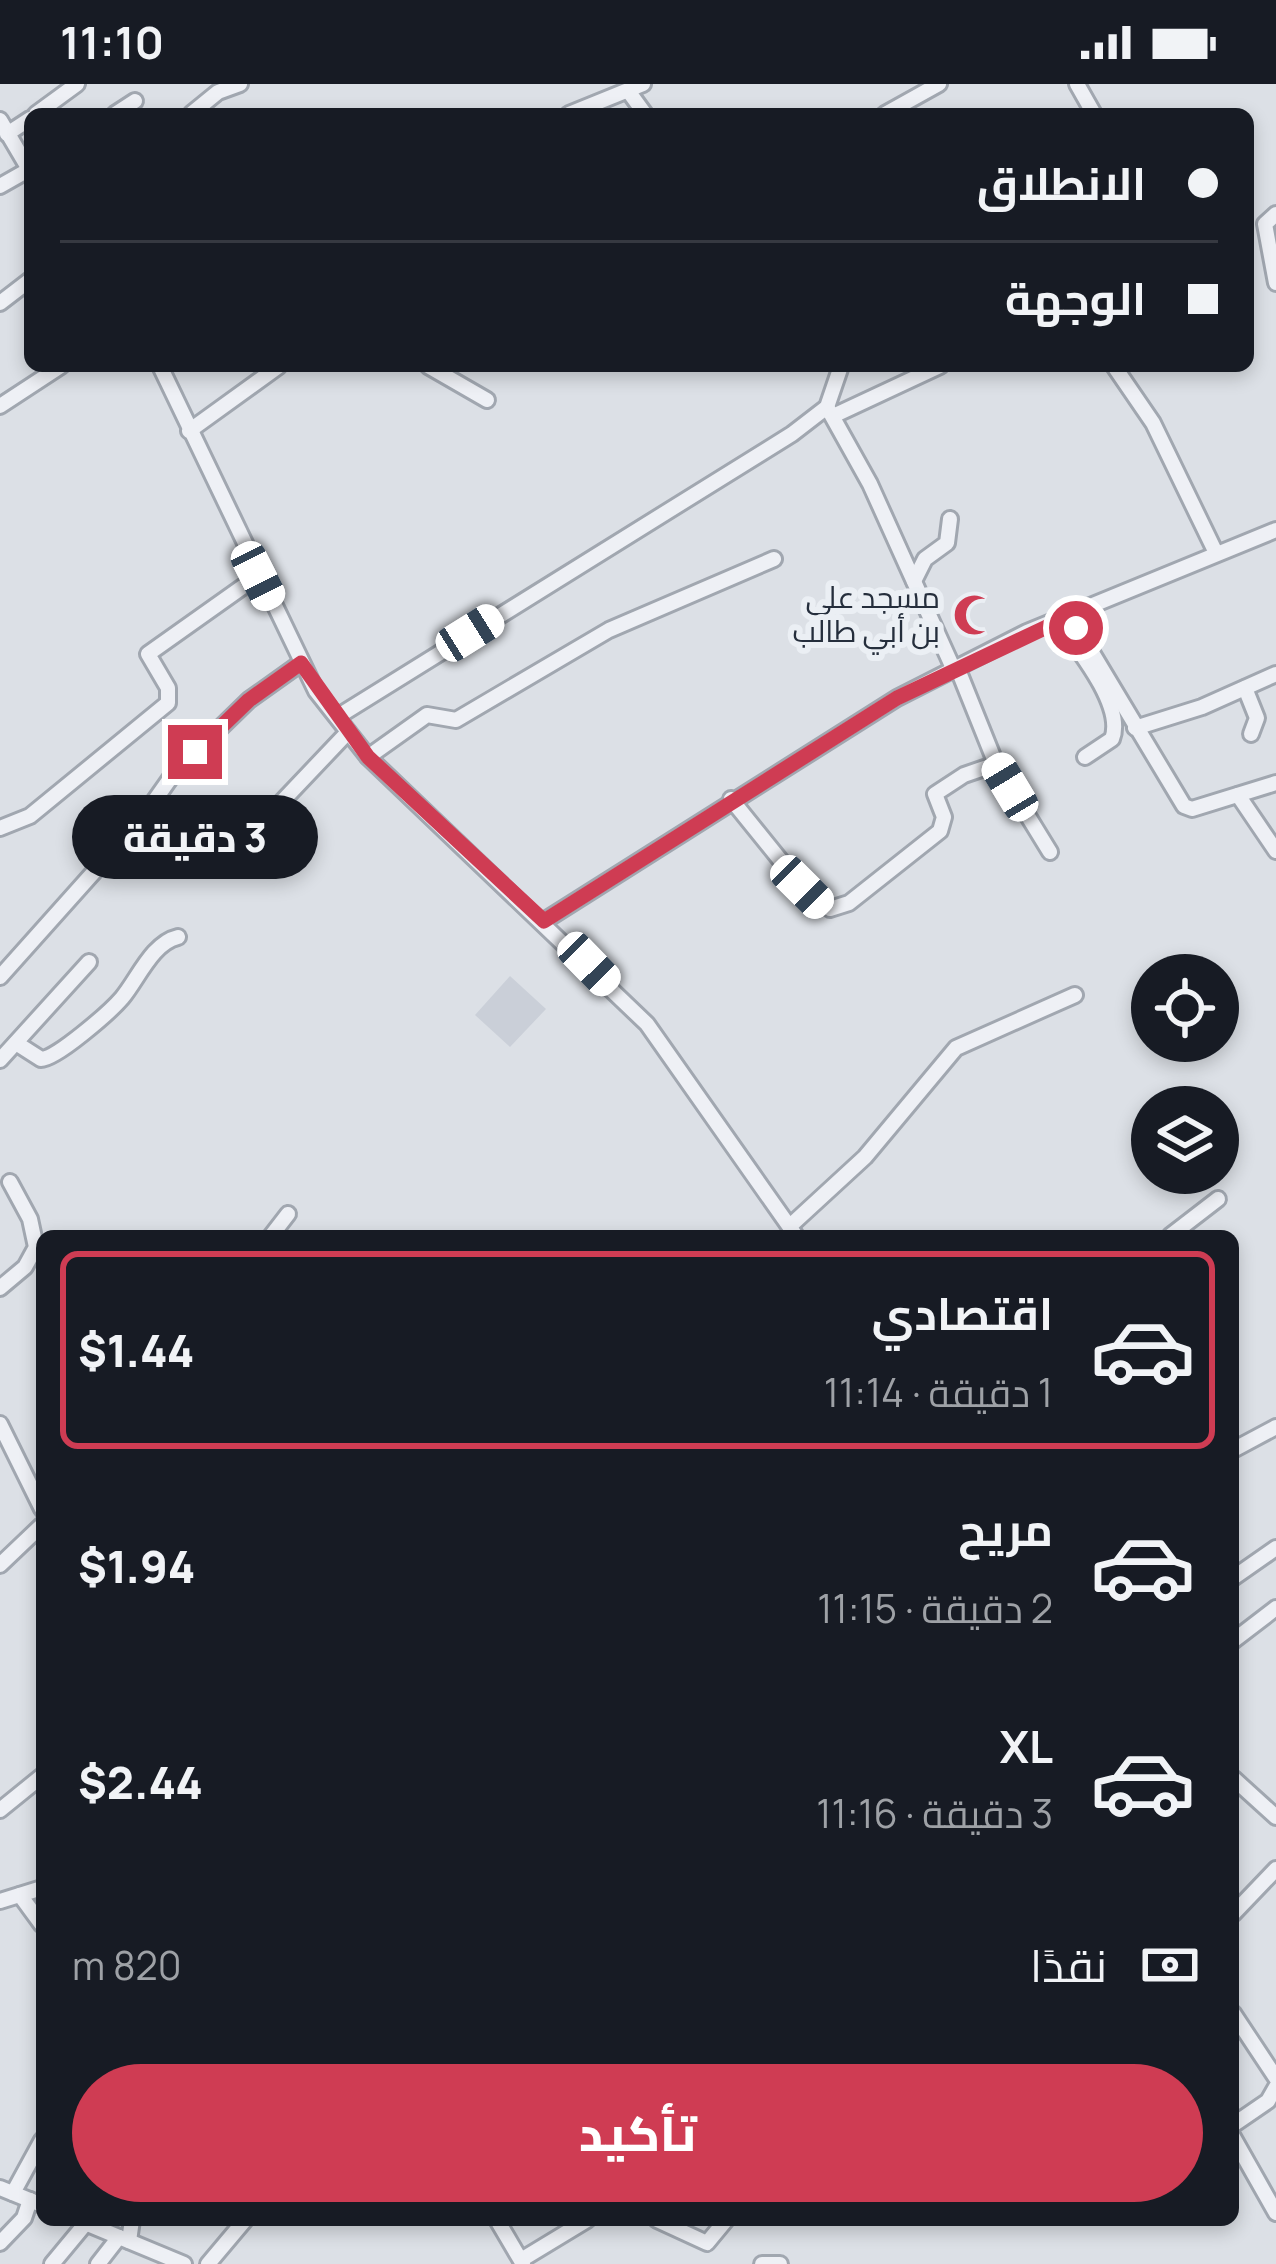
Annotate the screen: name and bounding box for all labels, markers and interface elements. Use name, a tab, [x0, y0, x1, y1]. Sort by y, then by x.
text: 11:10	[60, 11, 164, 73]
text: الانطلاق	[977, 152, 1146, 214]
text: الوجهة	[1005, 267, 1146, 329]
car	[226, 536, 290, 616]
place label: مسجد علي بن أبي طالب	[793, 576, 940, 655]
mosque icon: مسجد علي بن أبي طالب	[951, 592, 997, 638]
car	[430, 599, 510, 667]
route start	[1049, 601, 1103, 655]
route end	[168, 725, 222, 779]
car	[976, 747, 1044, 827]
callout: 3 دقيقة	[72, 794, 318, 878]
text: 3 دقيقة	[123, 810, 267, 864]
car	[764, 849, 840, 925]
car	[551, 926, 627, 1002]
map controls	[1131, 954, 1239, 1194]
button: locate	[1131, 954, 1239, 1062]
button: layers	[1131, 1086, 1239, 1194]
text: اقتصادي	[872, 1282, 1053, 1344]
icon: car	[1089, 1296, 1197, 1404]
text: $1.44	[78, 1319, 194, 1381]
text: 1 دقيقة · 11:14	[824, 1365, 1053, 1419]
text: مريح	[958, 1498, 1053, 1560]
icon: car	[1089, 1512, 1197, 1620]
text: $1.94	[78, 1535, 196, 1597]
text: 2 دقيقة · 11:15	[817, 1581, 1053, 1635]
text: XL	[999, 1715, 1053, 1777]
icon: car	[1089, 1728, 1197, 1836]
text: $2.44	[78, 1751, 203, 1813]
text: 3 دقيقة · 11:16	[816, 1786, 1053, 1840]
icon: cash	[1137, 1932, 1203, 1998]
text: نقدًا	[1030, 1934, 1107, 1996]
text: 820 m	[72, 1938, 182, 1992]
button: تأكيد	[72, 2064, 1203, 2202]

